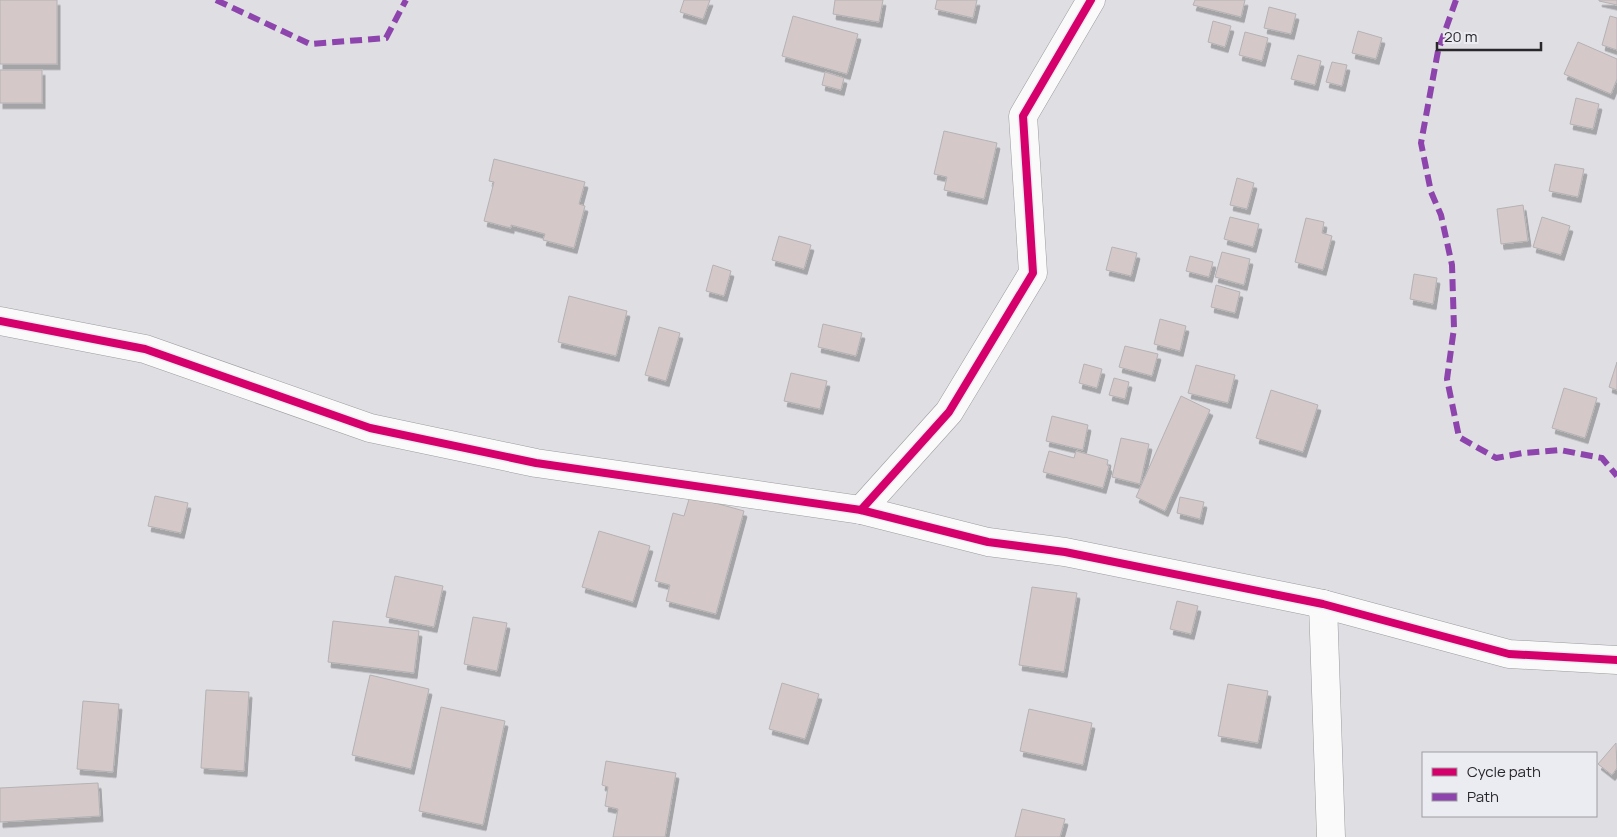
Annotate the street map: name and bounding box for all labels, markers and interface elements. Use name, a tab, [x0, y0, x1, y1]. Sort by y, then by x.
scale bar	[1437, 20, 1541, 52]
text: 20 m	[1444, 26, 1477, 47]
legend	[1422, 752, 1597, 817]
text: Cycle path	[1467, 761, 1541, 782]
text: Path	[1467, 786, 1499, 807]

